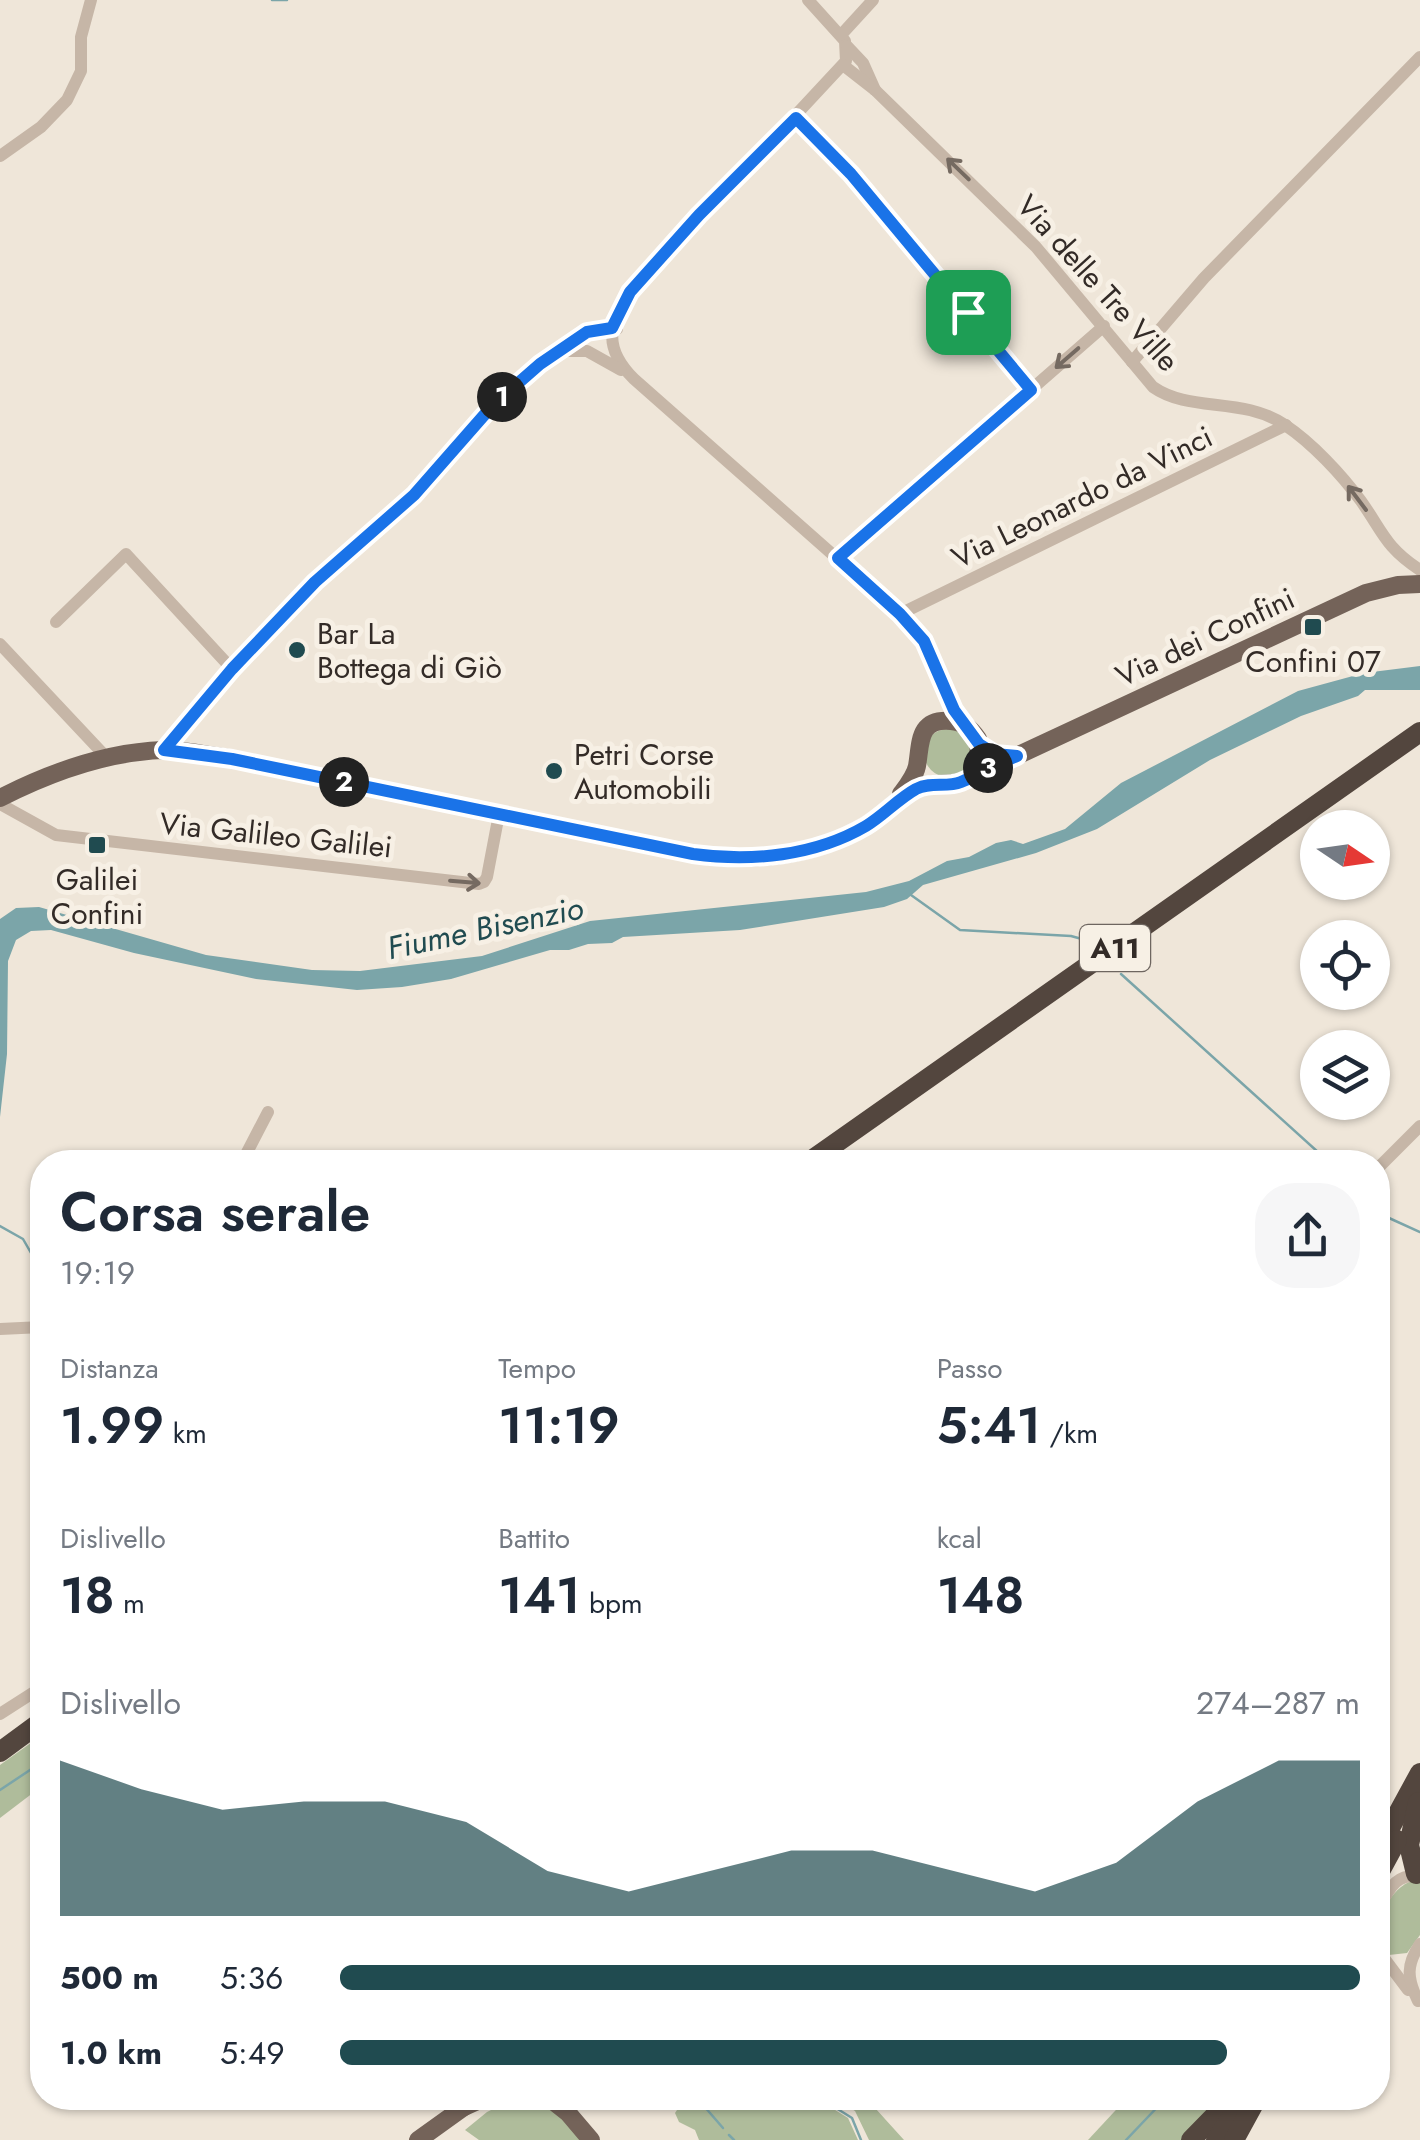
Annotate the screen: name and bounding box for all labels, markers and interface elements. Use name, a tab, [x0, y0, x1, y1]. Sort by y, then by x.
one-way arrow	[946, 158, 970, 182]
street label: Via delle Tre Ville	[1007, 185, 1189, 381]
pin	[926, 270, 1011, 355]
icon: arrive	[941, 285, 996, 340]
one-way arrow	[1055, 346, 1080, 369]
pin: 1	[477, 372, 527, 422]
text: 1	[495, 376, 509, 417]
street label: Via Leonardo da Vinci	[944, 415, 1220, 579]
one-way arrow	[1346, 485, 1367, 512]
street label: Via dei Confini	[1108, 577, 1302, 697]
place label: Bar La Bottega di Giò	[317, 612, 502, 689]
marker: Confini 07	[1302, 616, 1324, 638]
marker: Bar La Bottega di Giò	[286, 639, 308, 661]
place label: Confini 07	[1245, 640, 1381, 683]
place label: Petri Corse Automobili	[574, 733, 714, 810]
pin: 3	[963, 743, 1013, 793]
text: 3	[979, 747, 997, 788]
pin: 2	[319, 757, 369, 807]
marker: Petri Corse Automobili	[543, 760, 565, 782]
text: 2	[335, 761, 353, 802]
street label: Via Galileo Galilei	[158, 801, 394, 869]
north arrow	[1300, 810, 1390, 900]
map controls	[1300, 810, 1390, 1120]
marker: Galilei Confini	[86, 834, 108, 856]
place label: Galilei Confini	[51, 858, 143, 935]
one-way arrow	[449, 872, 481, 891]
water label: Fiume Bisenzio	[383, 885, 587, 971]
button: locate	[1300, 920, 1390, 1010]
road number: A11	[1080, 925, 1150, 971]
button: layers	[1300, 1030, 1390, 1120]
text: Corsa serale	[60, 1172, 370, 1252]
button: share	[1255, 1183, 1360, 1288]
text: 19:19	[60, 1250, 135, 1296]
text: Distanza	[60, 1348, 159, 1389]
text: Tempo	[498, 1348, 576, 1389]
text: Passo	[937, 1348, 1003, 1389]
text: 1.99	[60, 1389, 164, 1462]
text: 11:19	[498, 1389, 620, 1462]
text: 5:41	[937, 1389, 1041, 1462]
text: km	[164, 1413, 207, 1454]
text: /km	[1041, 1413, 1098, 1454]
text: Dislivello	[60, 1518, 166, 1559]
text: Battito	[498, 1518, 570, 1559]
text: kcal	[937, 1518, 982, 1559]
text: 18	[60, 1559, 115, 1632]
text: 141	[498, 1559, 581, 1632]
text: 148	[937, 1559, 1024, 1632]
text: m	[115, 1583, 145, 1624]
text: bpm	[581, 1583, 643, 1624]
text: Dislivello	[60, 1680, 181, 1726]
text: 274–287 m	[1196, 1680, 1360, 1726]
text: 500 m	[60, 1955, 159, 2001]
text: 5:36	[220, 1955, 284, 2001]
text: 1.0 km	[60, 2030, 162, 2076]
text: 5:49	[220, 2030, 285, 2076]

